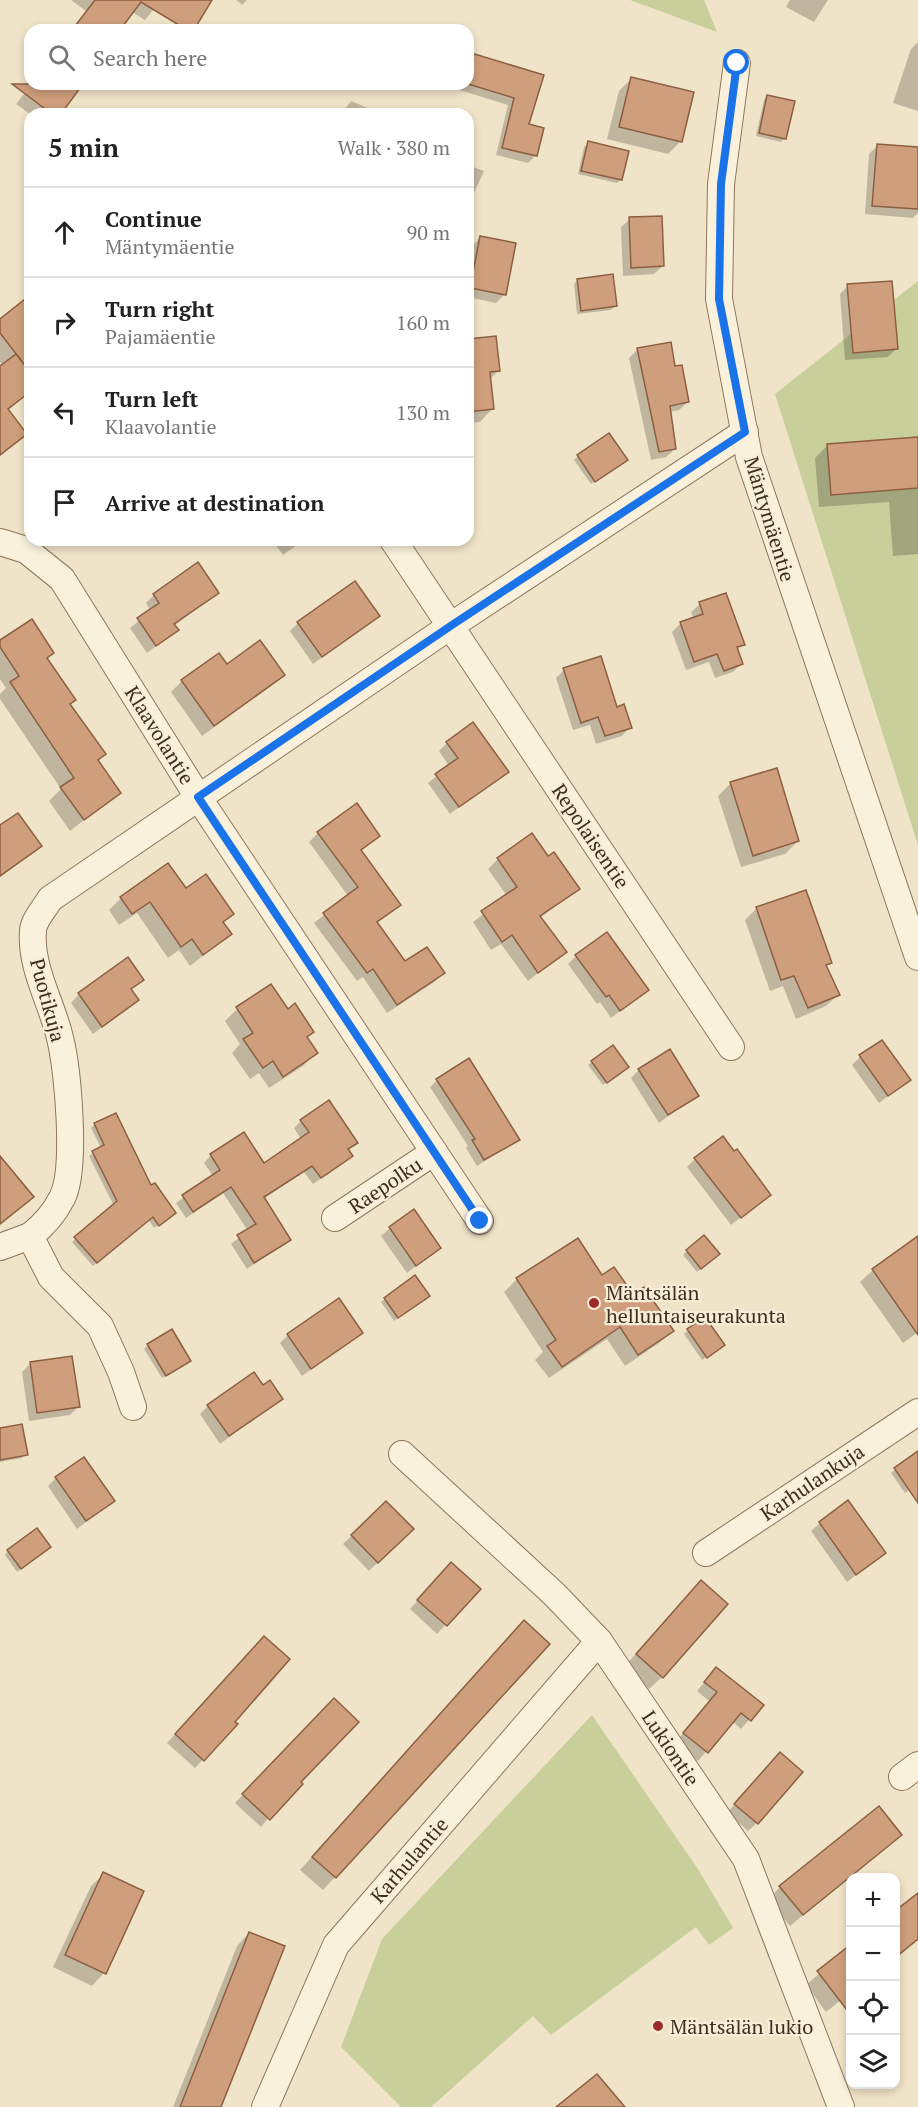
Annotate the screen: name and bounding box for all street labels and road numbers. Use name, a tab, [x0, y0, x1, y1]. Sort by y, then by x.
street label: Mäntymäentie	[738, 453, 802, 585]
street label: Klaavolantie	[119, 681, 201, 789]
street label: Repolaisentie	[546, 778, 636, 894]
street label: Puotikuja	[24, 955, 72, 1045]
street label: Raepolku	[343, 1151, 427, 1219]
street label: Karhulankuja	[755, 1437, 869, 1527]
street label: Lukiontie	[636, 1705, 706, 1791]
street label: Karhulantie	[364, 1811, 454, 1909]

